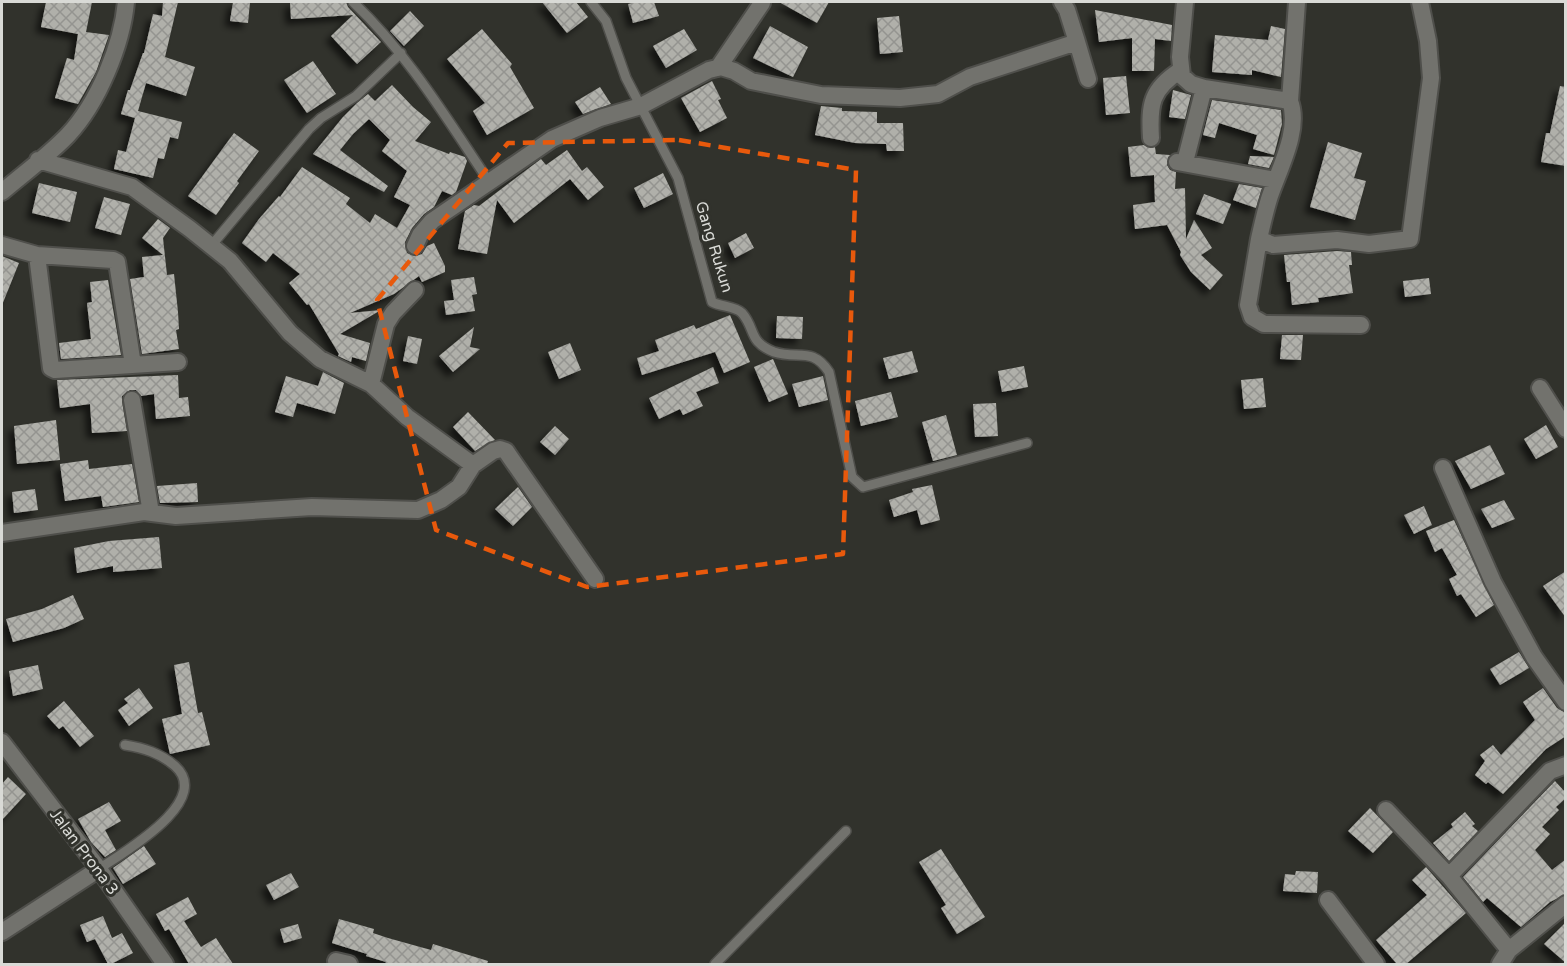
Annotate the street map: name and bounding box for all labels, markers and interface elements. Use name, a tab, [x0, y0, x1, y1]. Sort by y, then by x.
street label: Gang Rukun	[691, 199, 737, 295]
street label: Jalan Prona 3	[45, 805, 123, 899]

